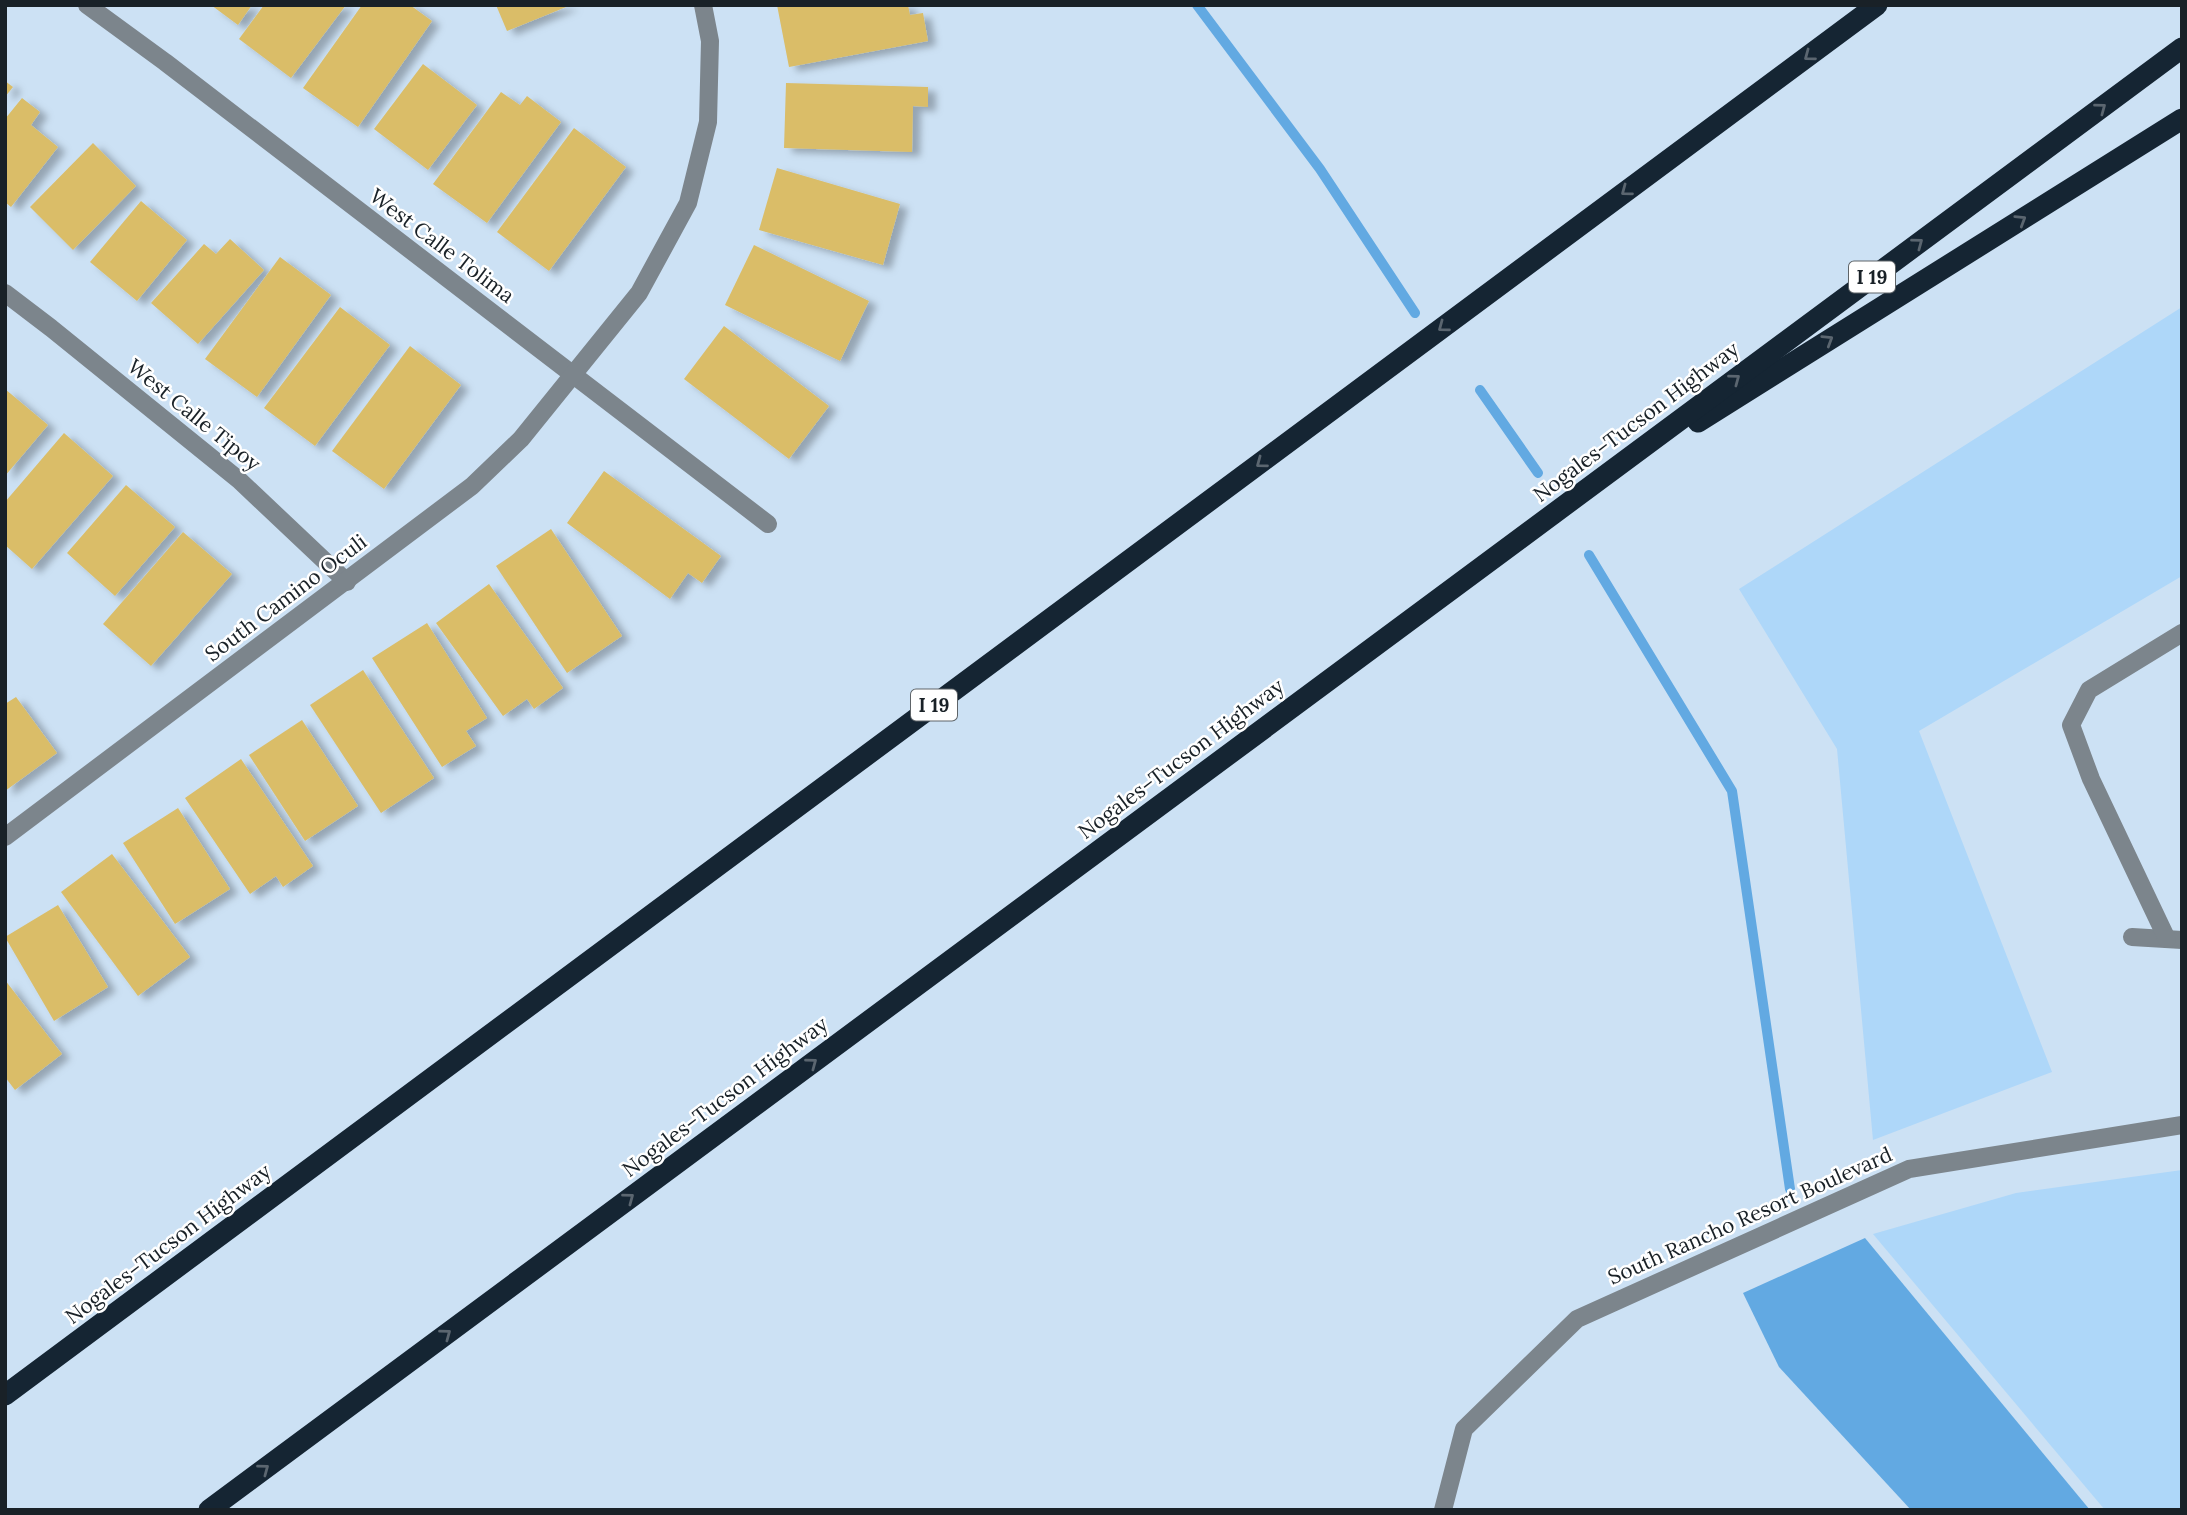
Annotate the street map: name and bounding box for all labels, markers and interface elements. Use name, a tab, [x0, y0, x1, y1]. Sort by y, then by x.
one-way arrow	[1804, 48, 1816, 60]
one-way arrow	[2093, 103, 2106, 116]
street label: West Calle Tolima	[364, 182, 520, 309]
one-way arrow	[1621, 183, 1634, 196]
one-way arrow	[2013, 215, 2026, 228]
one-way arrow	[1910, 239, 1923, 251]
road number: I 19	[1849, 262, 1895, 292]
one-way arrow	[1439, 319, 1451, 331]
street label: Nogales–Tucson Highway	[1528, 335, 1744, 508]
one-way arrow	[1820, 336, 1833, 349]
street label: West Calle Tipoy	[122, 353, 266, 477]
one-way arrow	[1727, 374, 1740, 387]
one-way arrow	[1256, 455, 1269, 467]
street label: South Camino Oculi	[199, 528, 372, 667]
street label: Nogales–Tucson Highway	[1073, 672, 1289, 845]
road number: I 19	[911, 690, 957, 720]
street label: Nogales–Tucson Highway	[617, 1010, 833, 1183]
one-way arrow	[804, 1059, 817, 1071]
street label: South Rancho Resort Boulevard	[1604, 1141, 1896, 1291]
street label: Nogales–Tucson Highway	[60, 1157, 276, 1330]
one-way arrow	[621, 1194, 634, 1207]
one-way arrow	[439, 1329, 451, 1342]
one-way arrow	[256, 1465, 268, 1477]

